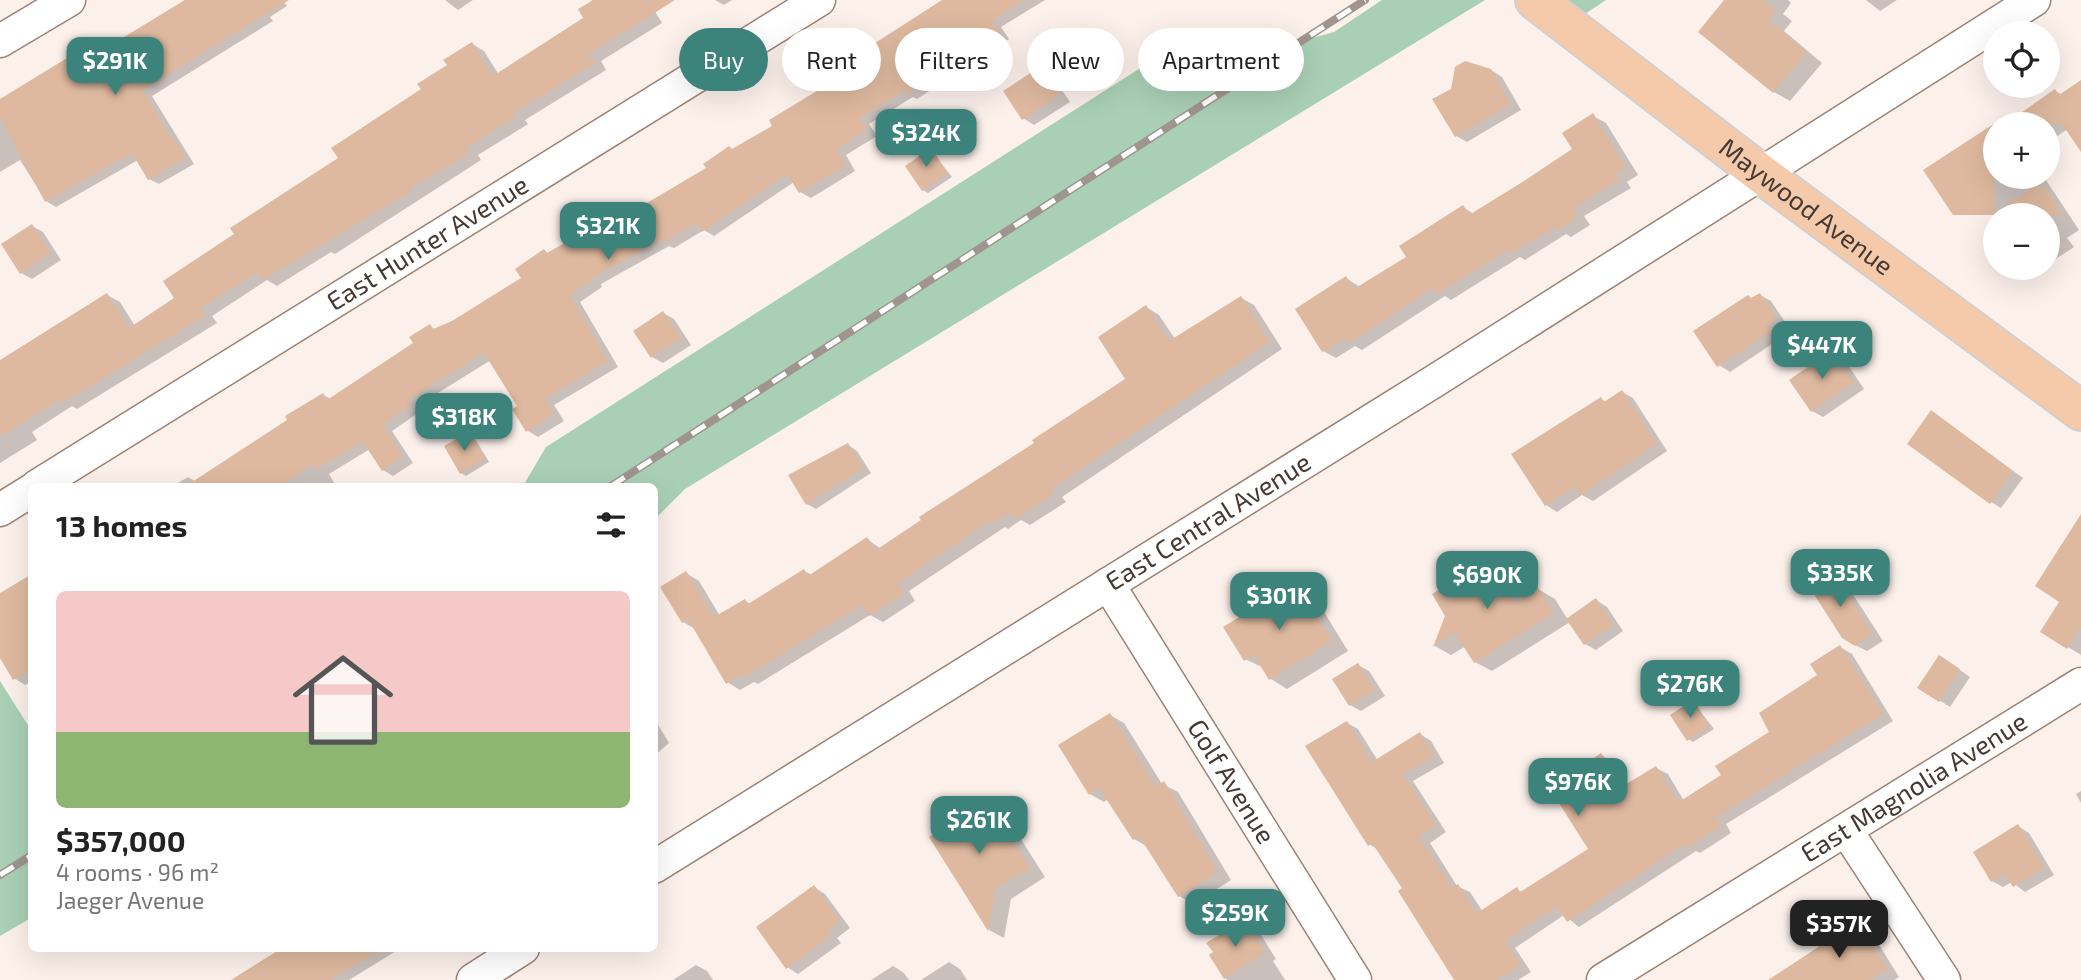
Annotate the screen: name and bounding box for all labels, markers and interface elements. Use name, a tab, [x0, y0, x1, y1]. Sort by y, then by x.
map controls	[1983, 21, 2060, 280]
button: locate	[1983, 21, 2060, 98]
chip: Buy	[679, 28, 768, 91]
chip: Rent	[782, 28, 881, 91]
chip: Filters	[895, 28, 1013, 91]
chip: New	[1027, 28, 1124, 91]
chip: Apartment	[1138, 28, 1304, 91]
pin: $291K	[66, 38, 164, 97]
text: $291K	[83, 46, 147, 74]
pin: $324K	[877, 110, 975, 169]
button: +	[1983, 112, 2060, 189]
text: $324K	[892, 118, 960, 146]
street label: Maywood Avenue	[1714, 131, 1900, 281]
street label: East Hunter Avenue	[321, 168, 533, 316]
pin: $321K	[559, 202, 657, 262]
button: −	[1983, 203, 2060, 280]
text: $321K	[576, 211, 640, 239]
pin: $447K	[1773, 322, 1871, 381]
text: $447K	[1787, 330, 1857, 358]
pin: $318K	[415, 393, 513, 453]
text: $318K	[431, 402, 497, 430]
street label: East Central Avenue	[1099, 445, 1316, 596]
icon: filters	[592, 506, 630, 544]
text: 13 homes	[56, 507, 187, 543]
pin: $335K	[1791, 550, 1889, 609]
pin: $690K	[1438, 552, 1536, 611]
text: $335K	[1807, 558, 1873, 586]
text: $690K	[1452, 560, 1522, 588]
pin: $301K	[1230, 572, 1328, 632]
text: $301K	[1246, 581, 1312, 609]
icon: home	[280, 637, 406, 763]
pin: $276K	[1641, 660, 1739, 720]
text: $276K	[1657, 669, 1724, 697]
street label: East Magnolia Avenue	[1795, 704, 2032, 868]
street label: Golf Avenue	[1182, 713, 1283, 849]
pin: $976K	[1529, 758, 1627, 818]
text: $976K	[1544, 767, 1612, 795]
pin: $261K	[930, 796, 1028, 856]
text: $261K	[947, 805, 1011, 833]
text: $357,000	[56, 822, 186, 858]
text: 4 rooms · 96 m²	[56, 858, 219, 886]
text: Jaeger Avenue	[56, 886, 204, 914]
pin: $259K	[1186, 890, 1284, 949]
text: $259K	[1201, 898, 1269, 926]
pin: $357K	[1790, 900, 1888, 960]
text: $357K	[1806, 909, 1872, 937]

